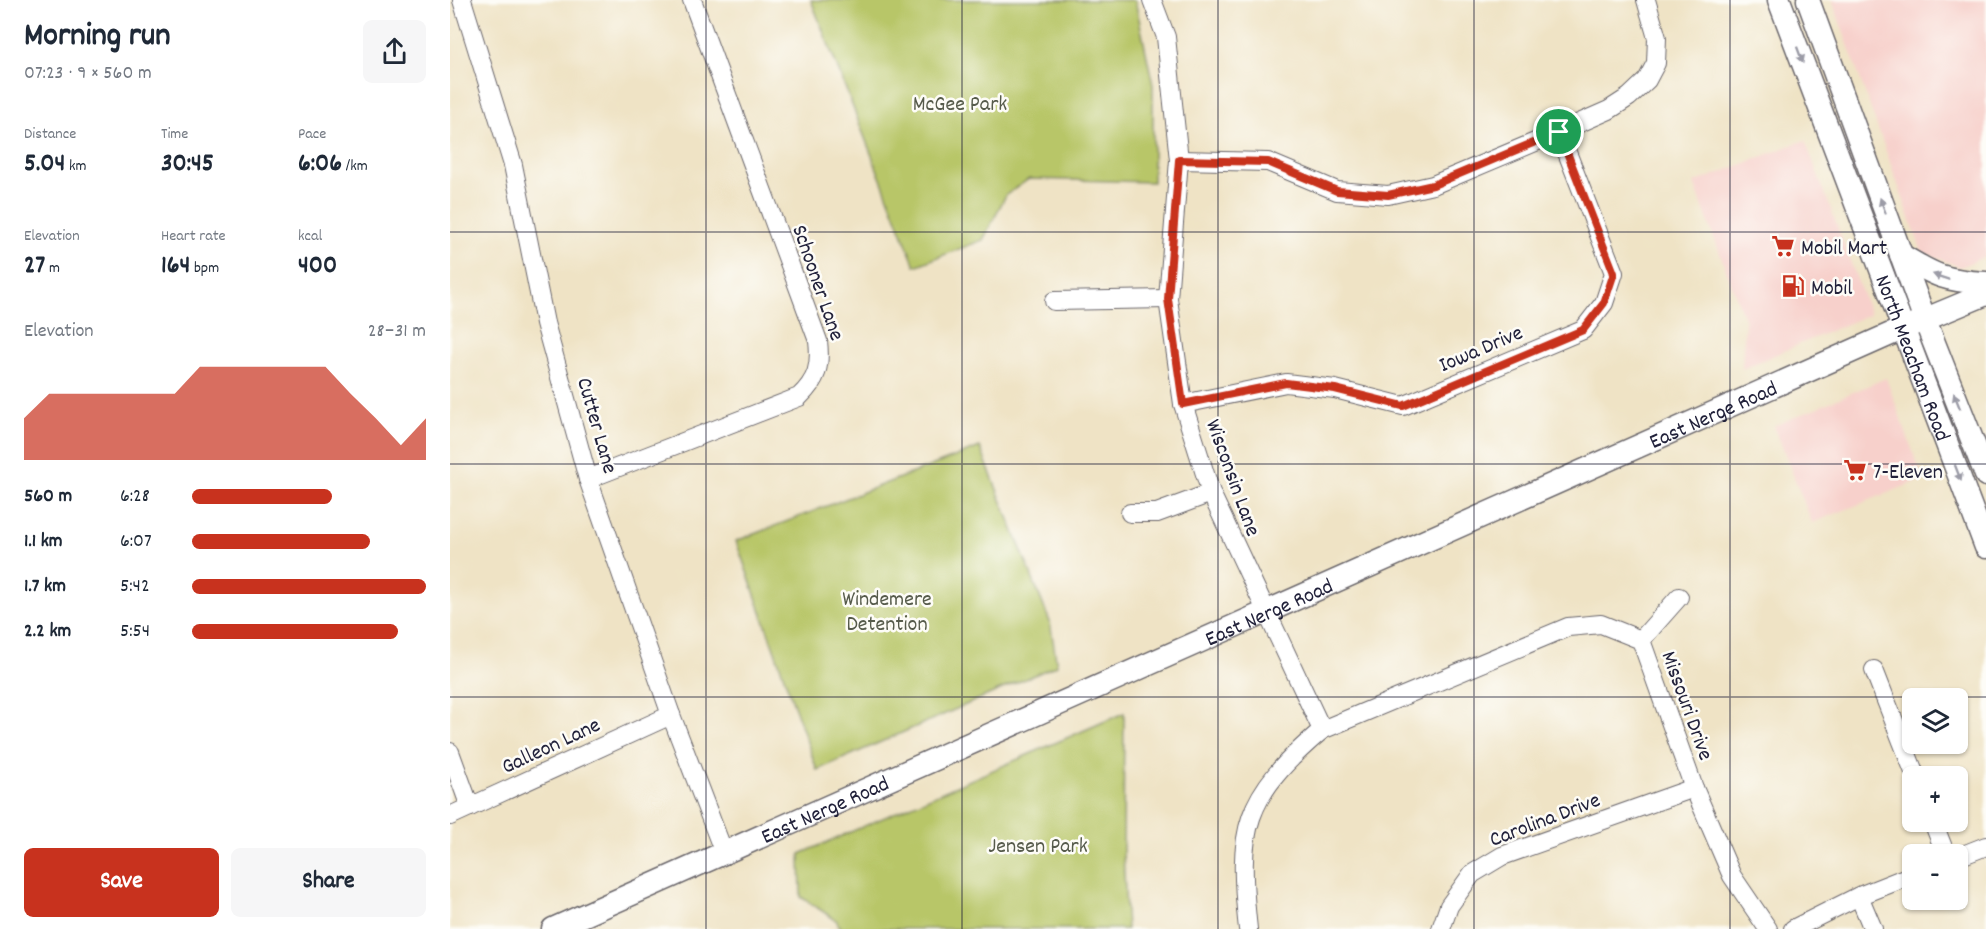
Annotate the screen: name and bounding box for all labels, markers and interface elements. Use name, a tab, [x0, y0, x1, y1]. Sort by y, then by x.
text: Morning run	[24, 14, 171, 61]
button: share	[363, 20, 426, 83]
one-way arrow	[1795, 46, 1805, 64]
text: 07:23 · 9 × 560 m	[24, 60, 152, 88]
park label: McGee Park	[913, 90, 1007, 121]
pin	[1533, 106, 1584, 157]
icon: arrive	[1542, 115, 1575, 148]
text: Distance	[24, 123, 76, 146]
text: Time	[161, 123, 188, 146]
text: Pace	[298, 123, 326, 146]
text: 5.04	[24, 146, 65, 183]
text: 30:45	[161, 146, 214, 183]
text: 6:06	[298, 146, 342, 183]
text: km	[65, 155, 87, 178]
text: /km	[342, 155, 368, 178]
one-way arrow	[1878, 197, 1887, 215]
street label: Schooner Lane	[782, 221, 851, 345]
text: Elevation	[24, 225, 80, 248]
text: Heart rate	[161, 225, 226, 248]
text: kcal	[298, 225, 322, 248]
supermarket icon: Mobil Mart	[1770, 233, 1796, 259]
place label: Mobil Mart	[1801, 234, 1887, 265]
text: 27	[24, 248, 45, 285]
text: 164	[161, 248, 190, 285]
text: 400	[298, 248, 337, 285]
text: m	[45, 257, 60, 280]
text: bpm	[190, 257, 219, 280]
street label: North Meacham Road	[1865, 271, 1957, 446]
one-way arrow	[1932, 272, 1950, 282]
fuel station icon: Mobil	[1780, 273, 1806, 299]
place label: Mobil	[1811, 274, 1852, 305]
text: Elevation	[24, 318, 94, 346]
text: 28–31 m	[368, 318, 426, 346]
street label: Iowa Drive	[1435, 319, 1528, 382]
street label: Cutter Lane	[567, 374, 624, 478]
street label: East Nerge Road	[1645, 374, 1783, 458]
one-way arrow	[1952, 392, 1961, 410]
street label: Wisconsin Lane	[1196, 415, 1267, 541]
supermarket icon: 7-Eleven	[1842, 457, 1868, 483]
place label: 7-Eleven	[1873, 458, 1943, 489]
one-way arrow	[1954, 464, 1963, 482]
text: 560 m	[24, 483, 72, 511]
text: 6:28	[120, 483, 150, 511]
text: 1.1 km	[24, 528, 63, 556]
text: 6:07	[120, 528, 152, 556]
street label: East Nerge Road	[1201, 572, 1339, 656]
text: 1.7 km	[24, 573, 66, 601]
text: 5:42	[120, 573, 150, 601]
park label: Windemere Detention	[842, 585, 932, 641]
text: 2.2 km	[24, 618, 71, 646]
text: 5:54	[120, 618, 150, 646]
street label: Missouri Drive	[1652, 647, 1720, 765]
map controls	[1902, 688, 1968, 910]
button: layers	[1902, 688, 1968, 754]
street label: Galleon Lane	[497, 711, 606, 784]
button: +	[1902, 766, 1968, 832]
street label: East Nerge Road	[757, 769, 895, 854]
street label: Carolina Drive	[1485, 786, 1605, 857]
park label: Jensen Park	[988, 832, 1088, 863]
button: −	[1902, 844, 1968, 910]
button: Save	[24, 848, 219, 917]
button: Share	[231, 848, 426, 917]

